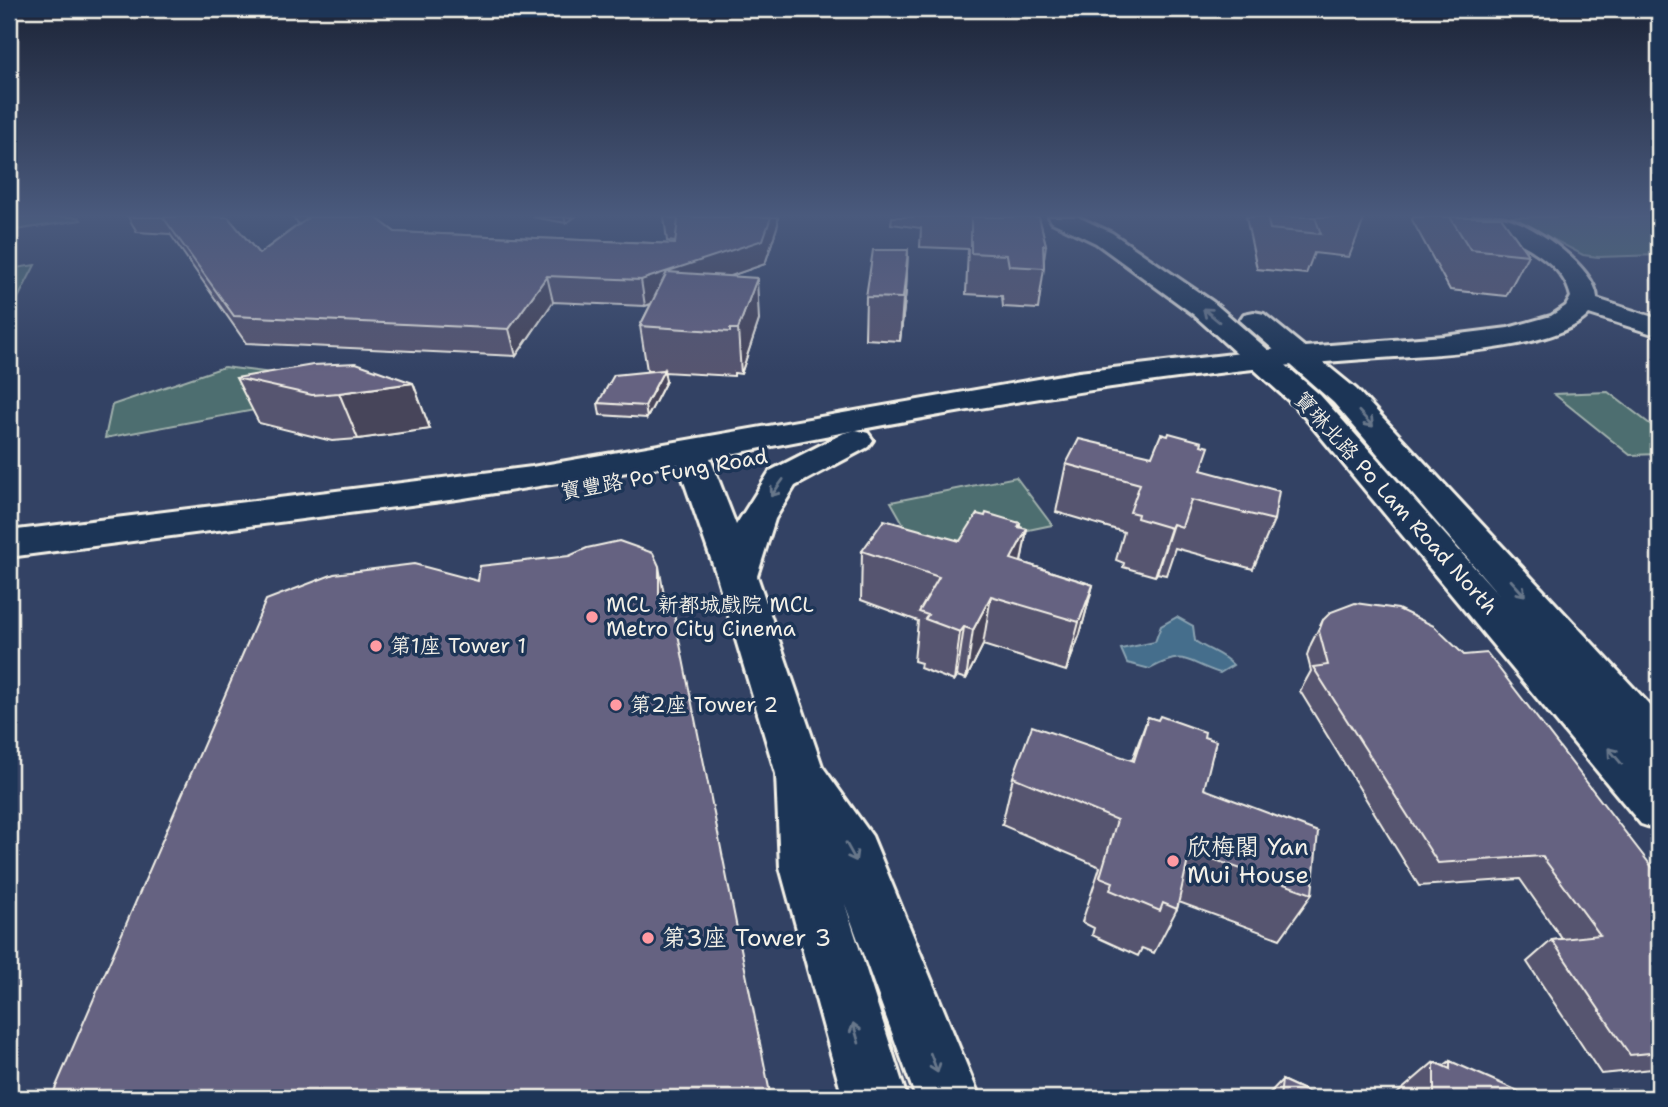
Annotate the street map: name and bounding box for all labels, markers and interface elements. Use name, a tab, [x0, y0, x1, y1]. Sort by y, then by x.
one-way arrow	[1202, 307, 1220, 323]
street label: 寶琳北路 Po Lam Road North	[1288, 385, 1504, 621]
one-way arrow	[1357, 410, 1374, 427]
street label: 寶豐路 Po Fung Road	[558, 442, 770, 506]
one-way arrow	[770, 478, 785, 497]
one-way arrow	[1510, 579, 1526, 597]
place label: MCL 新都城戲院 MCL Metro City Cinema	[606, 591, 814, 643]
marker: MCL 新都城戲院 MCL Metro City Cinema	[584, 609, 600, 625]
place label: 第1座 Tower 1	[390, 632, 526, 660]
marker: 第1座 Tower 1	[368, 638, 384, 654]
place label: 第2座 Tower 2	[630, 691, 778, 719]
marker: 第2座 Tower 2	[608, 697, 624, 713]
one-way arrow	[1608, 747, 1623, 765]
place label: 欣梅閣 Yan Mui House	[1187, 831, 1309, 891]
one-way arrow	[844, 841, 858, 861]
marker: 欣梅閣 Yan Mui House	[1165, 853, 1181, 869]
place label: 第3座 Tower 3	[662, 922, 831, 954]
marker: 第3座 Tower 3	[640, 930, 656, 946]
one-way arrow	[849, 1022, 862, 1044]
one-way arrow	[929, 1052, 941, 1074]

